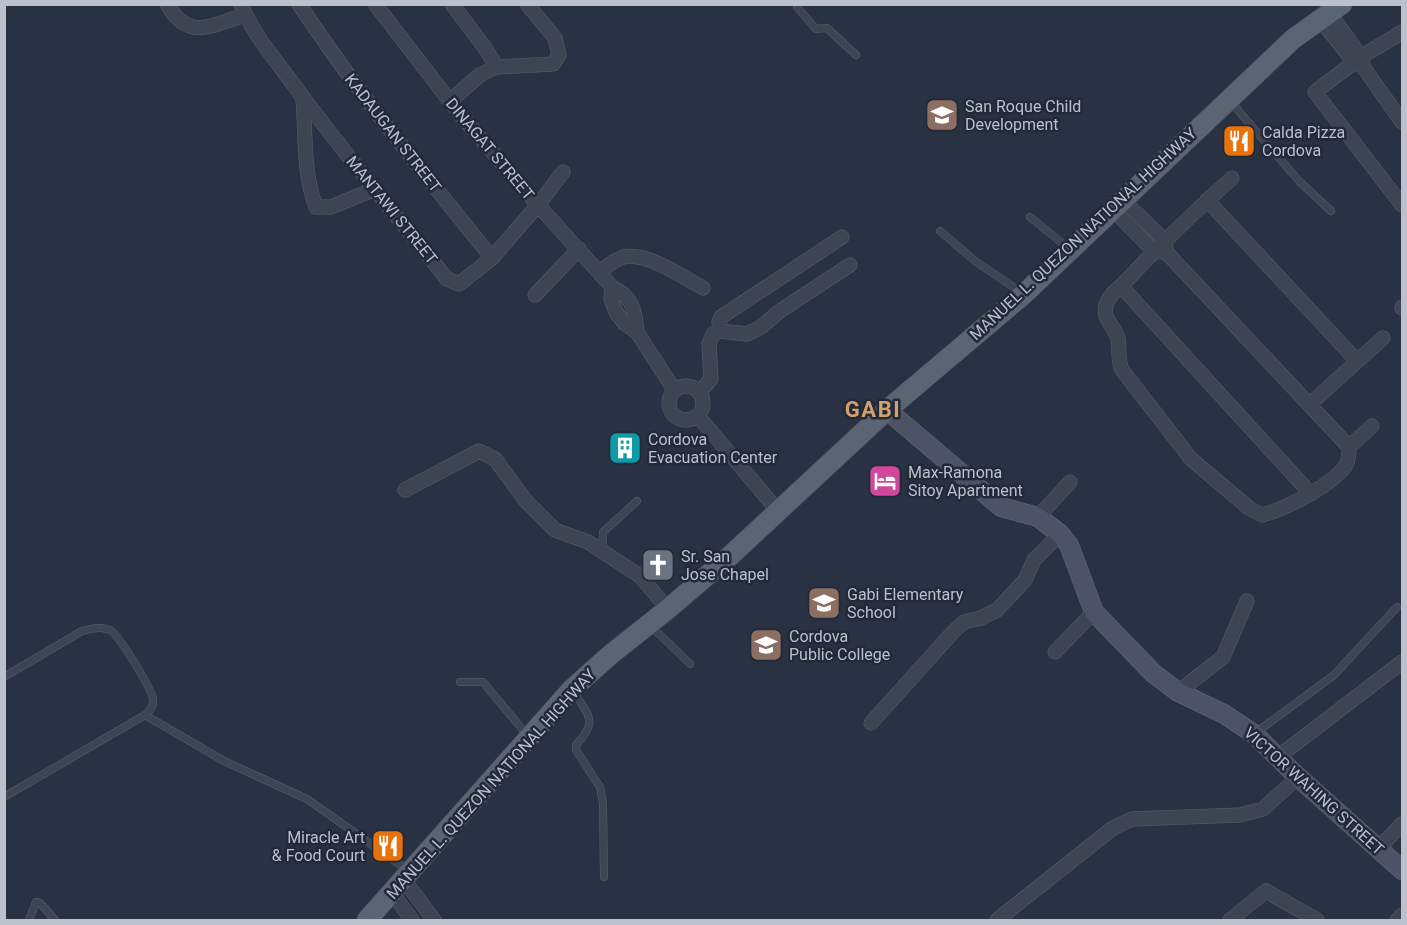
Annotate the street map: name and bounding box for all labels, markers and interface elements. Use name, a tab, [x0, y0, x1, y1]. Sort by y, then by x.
street label: KADAUGAN STREET	[341, 70, 445, 196]
street label: DINAGAT STREET	[442, 94, 538, 204]
school or university icon: San Roque Child Development	[924, 97, 960, 133]
place label: San Roque Child Development	[965, 97, 1081, 134]
restaurant icon: Calda Pizza Cordova	[1221, 123, 1257, 159]
place label: Calda Pizza Cordova	[1262, 123, 1345, 160]
street label: MANUEL L. QUEZON NATIONAL HIGHWAY	[966, 124, 1200, 344]
street label: MANTAWI STREET	[342, 152, 442, 268]
district label: GABI	[845, 397, 901, 422]
building icon: Cordova Evacuation Center	[607, 430, 643, 466]
place label: Cordova Evacuation Center	[648, 430, 778, 467]
hotel icon: Max-Ramona Sitoy Apartment	[867, 463, 903, 499]
place label: Max-Ramona Sitoy Apartment	[908, 463, 1023, 500]
church icon: Sr. San Jose Chapel	[640, 547, 676, 583]
place label: Sr. San Jose Chapel	[681, 547, 769, 584]
school or university icon: Gabi Elementary School	[806, 585, 842, 621]
place label: Gabi Elementary School	[847, 585, 964, 622]
school or university icon: Cordova Public College	[748, 627, 784, 663]
place label: Cordova Public College	[789, 627, 890, 664]
street label: MANUEL L. QUEZON NATIONAL HIGHWAY	[383, 665, 600, 903]
street label: VICTOR WAHING STREET	[1240, 723, 1388, 859]
place label: Miracle Art & Food Court	[272, 828, 365, 865]
restaurant icon: Miracle Art & Food Court	[370, 828, 406, 864]

